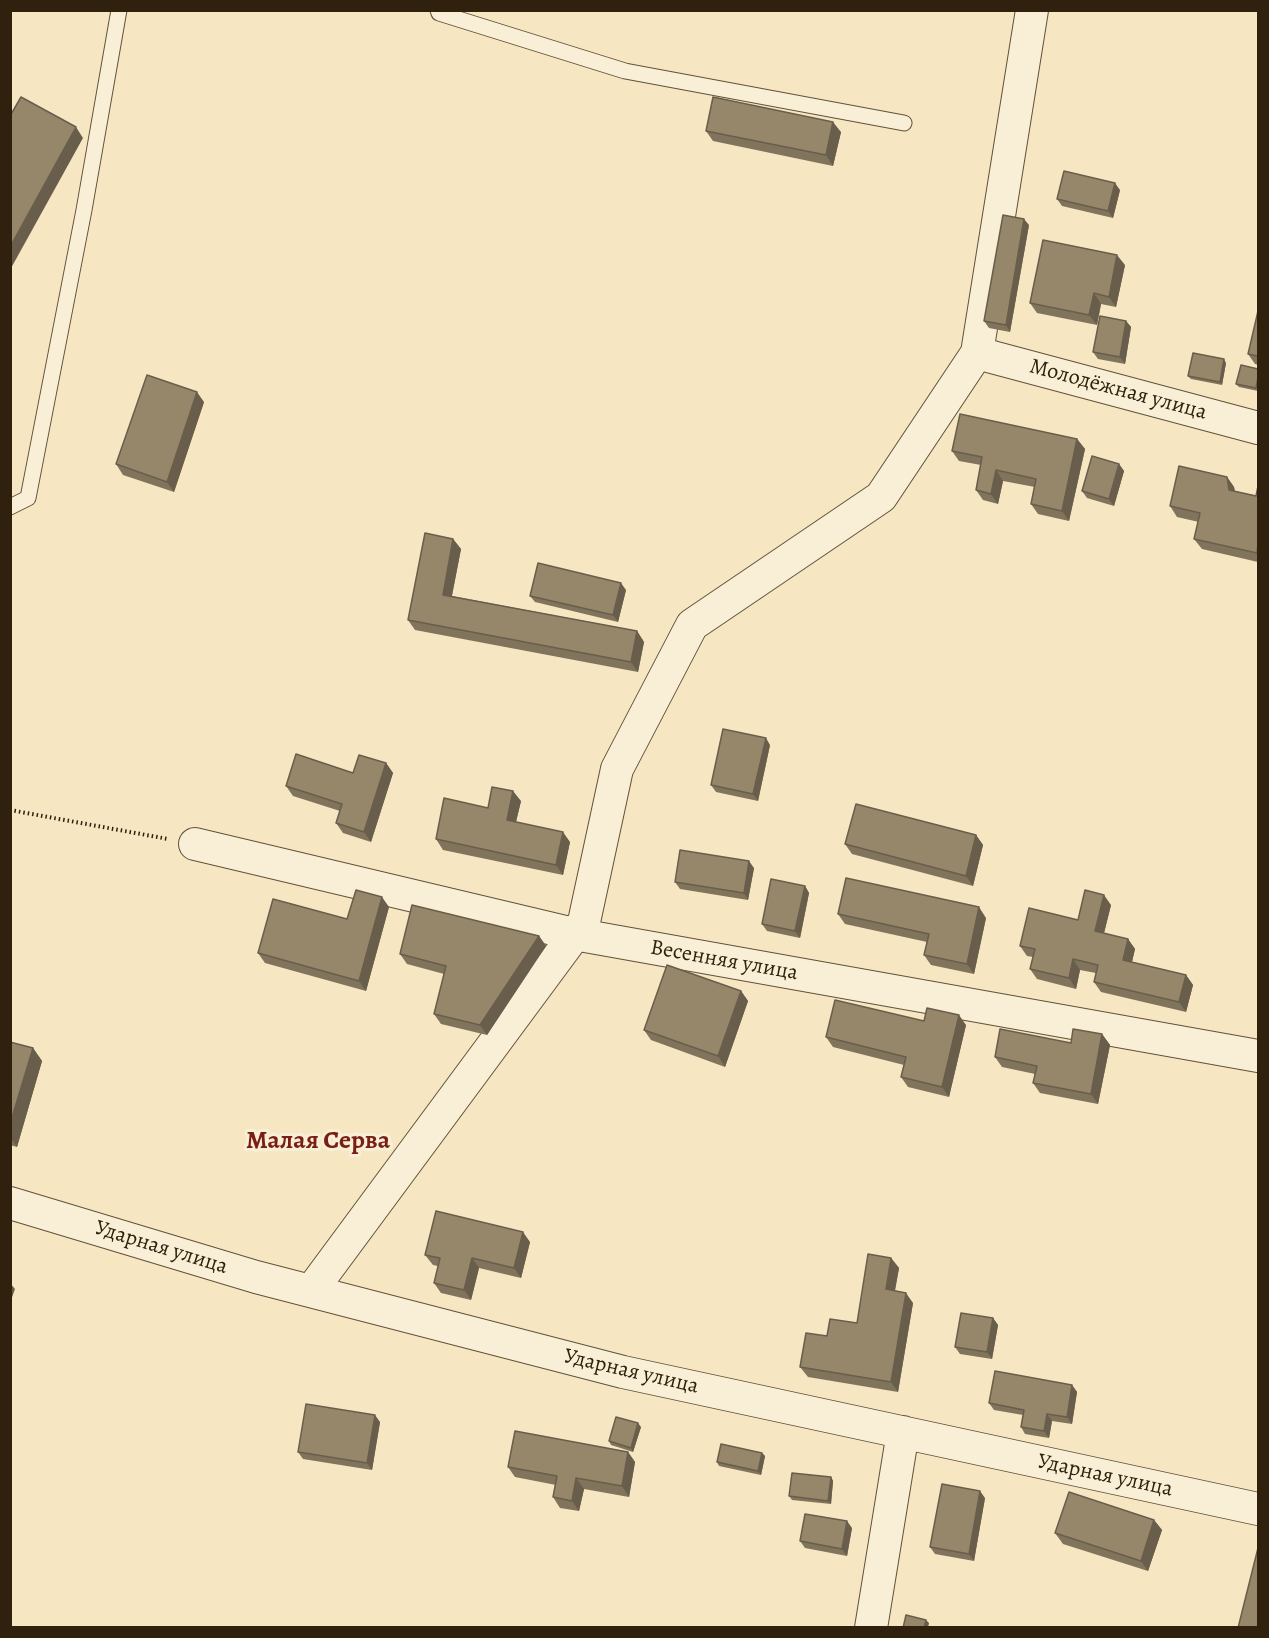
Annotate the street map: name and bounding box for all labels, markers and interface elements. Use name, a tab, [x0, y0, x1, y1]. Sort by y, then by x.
street label: Молодёжная улица	[1026, 354, 1210, 426]
street label: Весенняя улица	[648, 935, 800, 987]
district label: Малая Серва	[246, 1126, 390, 1158]
street label: Ударная улица	[91, 1215, 231, 1281]
street label: Ударная улица	[561, 1344, 701, 1400]
street label: Ударная улица	[1035, 1449, 1175, 1503]

